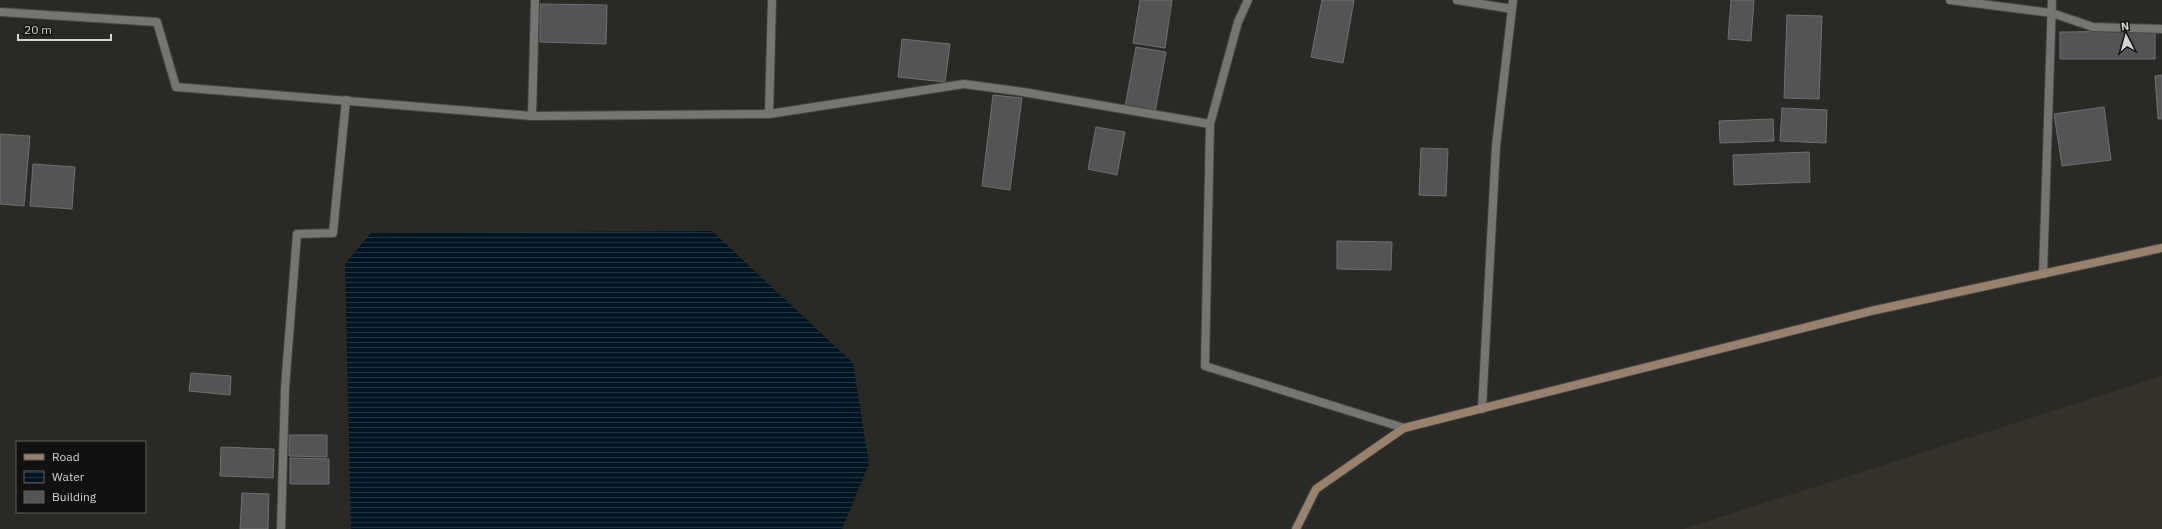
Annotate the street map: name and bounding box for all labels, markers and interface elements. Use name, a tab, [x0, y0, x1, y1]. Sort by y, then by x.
scale bar	[18, 16, 111, 42]
north arrow	[2106, 16, 2146, 56]
text: N	[2120, 19, 2130, 33]
text: 20 m	[24, 22, 52, 37]
legend	[16, 441, 146, 513]
text: Road	[52, 449, 80, 464]
text: Water	[52, 469, 85, 484]
text: Building	[52, 489, 97, 504]

